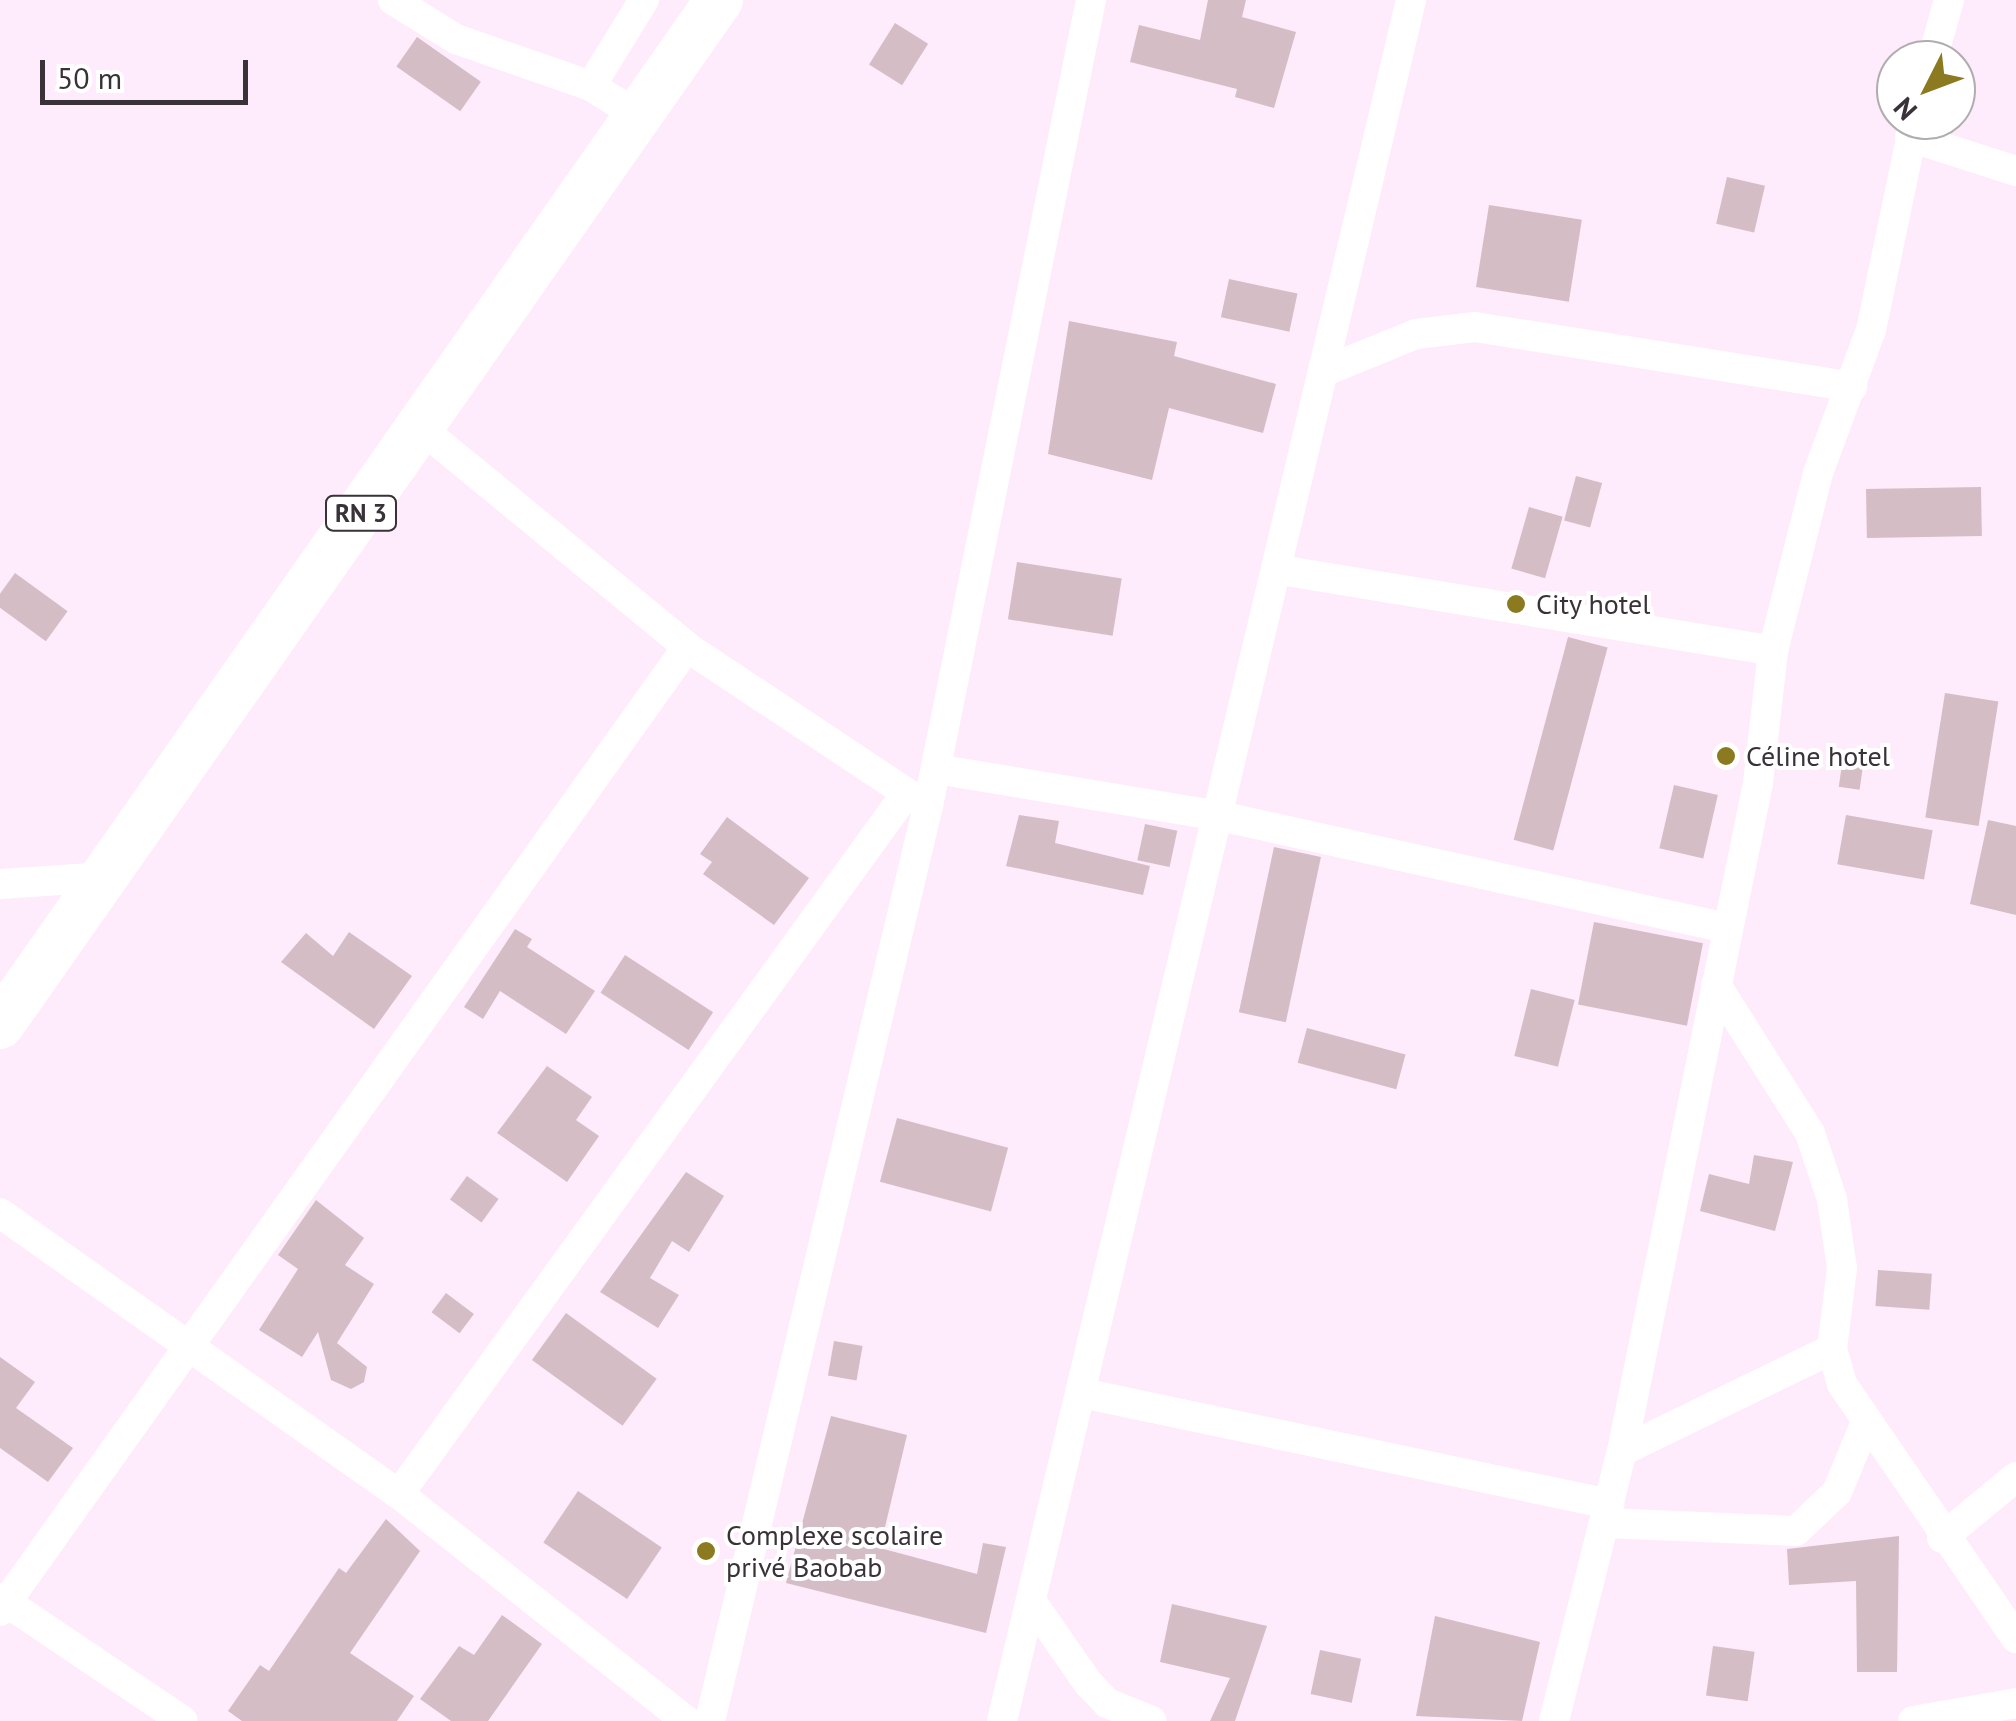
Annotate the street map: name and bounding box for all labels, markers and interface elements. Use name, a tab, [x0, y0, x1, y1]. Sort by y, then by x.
scale bar	[45, 40, 252, 102]
north arrow	[1876, 40, 1976, 140]
text: 50 m	[57, 58, 122, 97]
text: N	[1885, 90, 1925, 128]
road number: RN 3	[324, 493, 398, 533]
place label: City hotel	[1536, 587, 1651, 621]
marker: City hotel	[1505, 593, 1527, 615]
place label: Céline hotel	[1746, 739, 1890, 773]
marker: Céline hotel	[1715, 745, 1737, 767]
place label: Complexe scolaire privé Baobab	[726, 1518, 943, 1584]
marker: Complexe scolaire privé Baobab	[695, 1540, 717, 1562]

